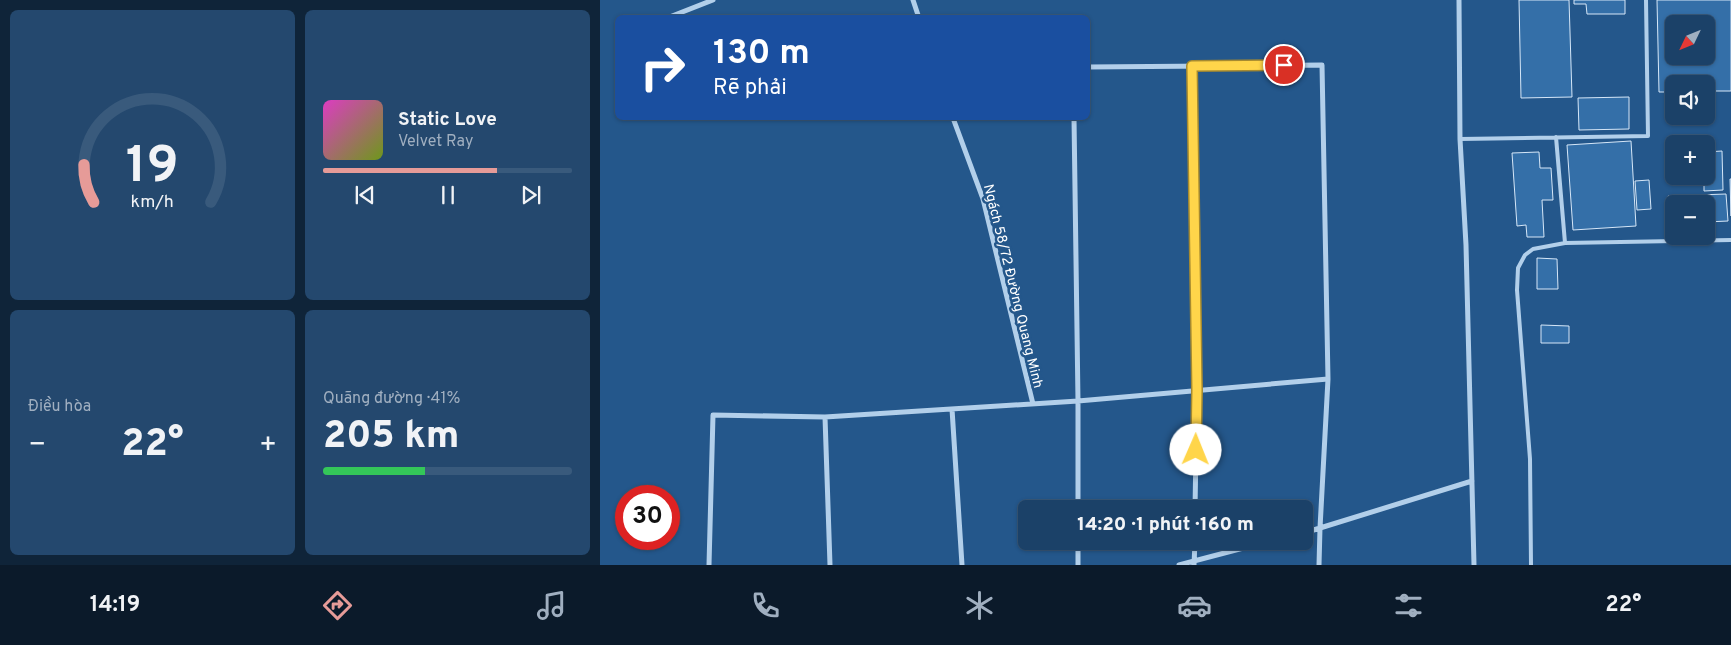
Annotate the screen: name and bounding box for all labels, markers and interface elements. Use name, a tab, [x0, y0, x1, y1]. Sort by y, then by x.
north arrow	[1665, 15, 1715, 65]
map controls	[1665, 15, 1715, 245]
text: 130 m	[713, 32, 810, 76]
icon: right	[630, 35, 695, 100]
pin	[1263, 44, 1305, 86]
icon: arrive	[1270, 51, 1298, 79]
text: Rẽ phải	[713, 75, 787, 102]
button: sound	[1665, 75, 1715, 125]
text: Static Love	[398, 108, 497, 132]
text: Velvet Ray	[398, 132, 473, 152]
text: 19	[126, 135, 179, 201]
button: +	[1665, 135, 1715, 185]
icon: previous	[351, 181, 379, 209]
icon: pause	[434, 181, 462, 209]
icon: next	[517, 181, 545, 209]
street label: Ngách 58/72 Đường Quang Minh	[979, 183, 1046, 390]
text: km/h	[131, 191, 174, 214]
button: −	[1665, 195, 1715, 245]
text: Quãng đường · 41%	[323, 389, 460, 409]
text: Điều hòa	[28, 397, 91, 417]
text: 205 km	[323, 413, 459, 462]
text: 22°	[121, 421, 184, 470]
position arrow	[1169, 423, 1221, 475]
text: −	[28, 428, 46, 464]
text: +	[259, 428, 277, 464]
speed limit sign: 30	[615, 485, 680, 550]
text: 14:20 · 1 phút · 160 m	[1077, 513, 1254, 537]
icon: directions	[320, 588, 355, 623]
icon: music	[534, 588, 569, 623]
icon: phone	[748, 588, 783, 623]
icon: climate	[962, 588, 997, 623]
icon: car	[1177, 588, 1212, 623]
icon: filters	[1391, 588, 1426, 623]
text: 14:19	[90, 592, 140, 619]
text: 22°	[1605, 592, 1641, 619]

